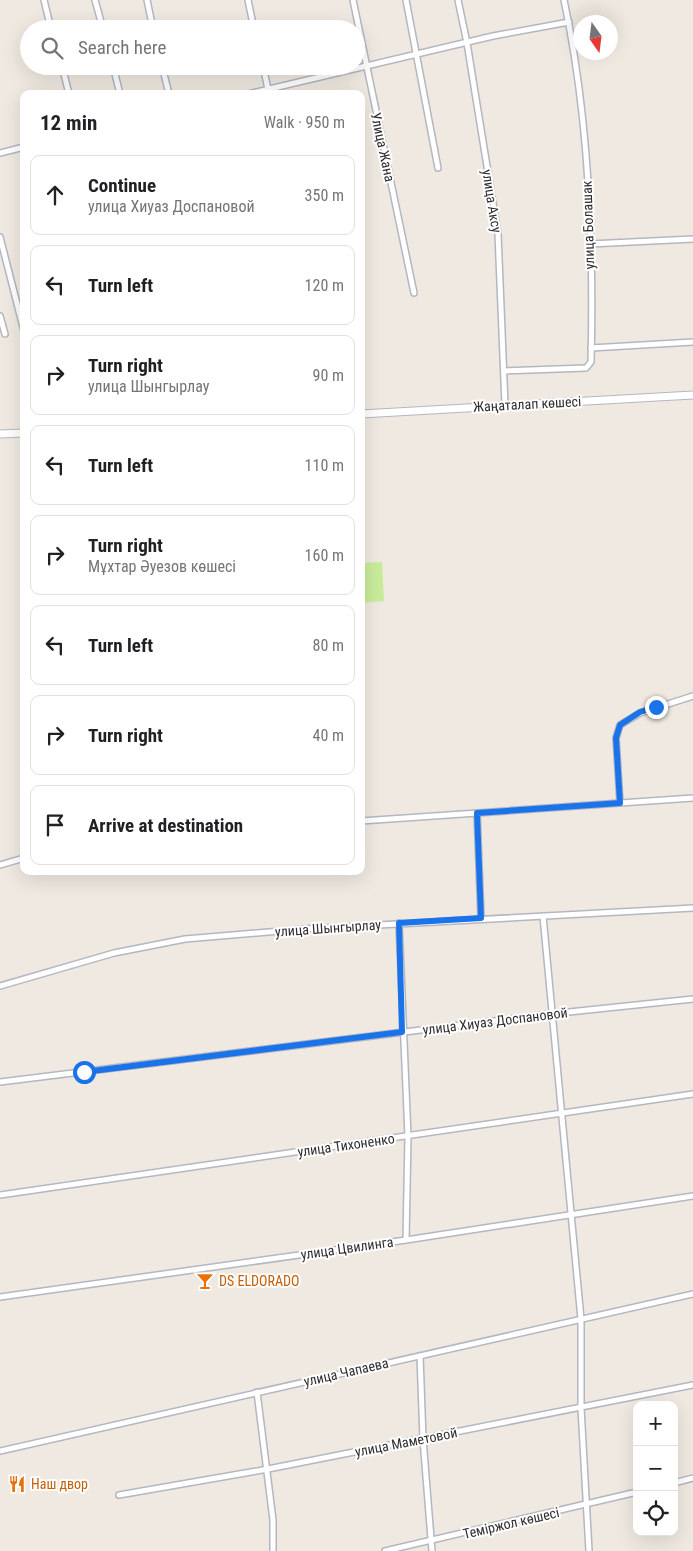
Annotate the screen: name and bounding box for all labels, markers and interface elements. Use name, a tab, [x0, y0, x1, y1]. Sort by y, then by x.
north arrow	[573, 15, 618, 60]
search box	[20, 20, 365, 75]
icon: search	[38, 34, 66, 62]
text: Search here	[78, 36, 166, 59]
text: 12 min	[40, 111, 97, 135]
street label: Улица Жана	[368, 111, 398, 183]
text: Walk · 950 m	[264, 113, 345, 132]
street label: улица Аксу	[479, 168, 505, 234]
text: Continue	[88, 174, 156, 197]
street label: улица Болашак	[578, 180, 598, 270]
icon: ahead	[41, 181, 69, 209]
text: 350 m	[305, 186, 344, 205]
text: улица Хиуаз Доспановой	[88, 197, 255, 216]
icon: left	[41, 271, 69, 299]
text: Turn left	[88, 274, 153, 297]
text: 120 m	[305, 276, 344, 295]
text: Turn right	[88, 354, 163, 377]
icon: right	[41, 361, 69, 389]
text: 90 m	[312, 366, 344, 385]
text: улица Шынгырлау	[88, 377, 209, 396]
street label: Жаңаталап көшесі	[472, 393, 582, 415]
icon: left	[41, 451, 69, 479]
text: Turn left	[88, 454, 153, 477]
text: 110 m	[305, 456, 344, 475]
text: Turn right	[88, 534, 163, 557]
icon: right	[41, 541, 69, 569]
text: 160 m	[305, 546, 344, 565]
text: Мұхтар Әуезов көшесі	[88, 557, 236, 576]
icon: left	[41, 631, 69, 659]
text: Turn left	[88, 634, 153, 657]
text: 80 m	[312, 636, 344, 655]
route end	[645, 696, 668, 719]
icon: right	[41, 721, 69, 749]
text: Turn right	[88, 724, 163, 747]
text: 40 m	[312, 726, 344, 745]
icon: arrive	[41, 811, 69, 839]
text: Arrive at destination	[88, 814, 243, 837]
street label: улица Шынгырлау	[274, 916, 382, 940]
street label: улица Хиуаз Доспановой	[422, 1004, 568, 1038]
route start	[73, 1061, 96, 1084]
street label: улица Тихоненко	[296, 1130, 396, 1160]
street label: улица Цвилинга	[300, 1234, 394, 1262]
bar icon: DS ELDORADO	[195, 1271, 215, 1291]
place label: DS ELDORADO	[219, 1273, 299, 1289]
street label: улица Чапаева	[302, 1354, 390, 1390]
map controls	[633, 1401, 678, 1536]
button: +	[633, 1401, 678, 1446]
street label: улица Маметовой	[354, 1424, 458, 1460]
button: −	[633, 1446, 678, 1491]
restaurant icon: Наш двор	[7, 1474, 27, 1494]
place label: Наш двор	[31, 1476, 88, 1492]
button: locate	[633, 1491, 678, 1536]
street label: Теміржол көшесі	[461, 1504, 561, 1542]

